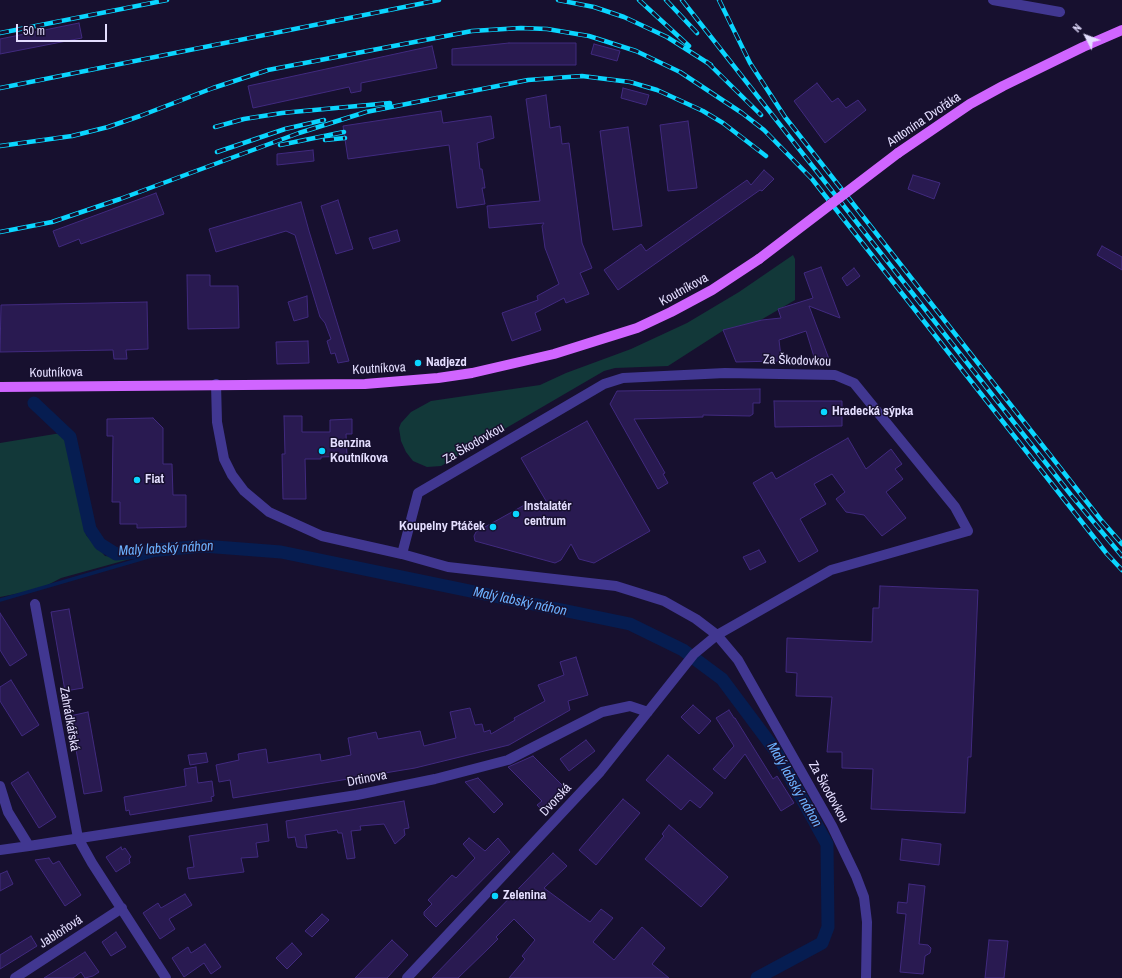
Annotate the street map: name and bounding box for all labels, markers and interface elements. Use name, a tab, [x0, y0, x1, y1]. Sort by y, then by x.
scale bar	[18, 16, 109, 42]
north arrow	[1066, 16, 1106, 56]
text: N	[1070, 21, 1084, 35]
text: 50 m	[23, 23, 45, 39]
street label: Antonína Dvořáka	[884, 90, 964, 150]
street label: Koutníkova	[657, 270, 711, 310]
street label: Za Škodovkou	[763, 352, 831, 370]
place label: Nadjezd	[426, 355, 467, 371]
marker: Nadjezd	[413, 358, 423, 368]
street label: Koutníkova	[352, 360, 406, 378]
street label: Koutníkova	[29, 365, 83, 381]
place label: Hradecká sýpka	[832, 404, 913, 420]
marker: Hradecká sýpka	[819, 407, 829, 417]
street label: Za Škodovkou	[441, 420, 507, 468]
place label: Benzina Koutníkova	[330, 436, 388, 467]
marker: Benzina Koutníkova	[317, 446, 327, 456]
place label: Fiat	[145, 472, 164, 488]
marker: Fiat	[132, 475, 142, 485]
place label: Instalatér centrum	[524, 499, 571, 530]
marker: Instalatér centrum	[511, 509, 521, 519]
place label: Koupelny Ptáček	[399, 519, 485, 535]
marker: Koupelny Ptáček	[488, 522, 498, 532]
water label: Malý labský náhon	[118, 538, 214, 560]
water label: Malý labský náhon	[472, 584, 568, 620]
street label: Zahrádkářská	[56, 686, 82, 752]
water label: Malý labský náhon	[763, 740, 825, 830]
street label: Za Škodovkou	[805, 758, 851, 826]
street label: Drtinova	[346, 767, 388, 791]
street label: Dvorská	[537, 780, 575, 820]
place label: Zelenina	[503, 888, 546, 904]
marker: Zelenina	[490, 891, 500, 901]
street label: Jabloňová	[36, 912, 86, 952]

